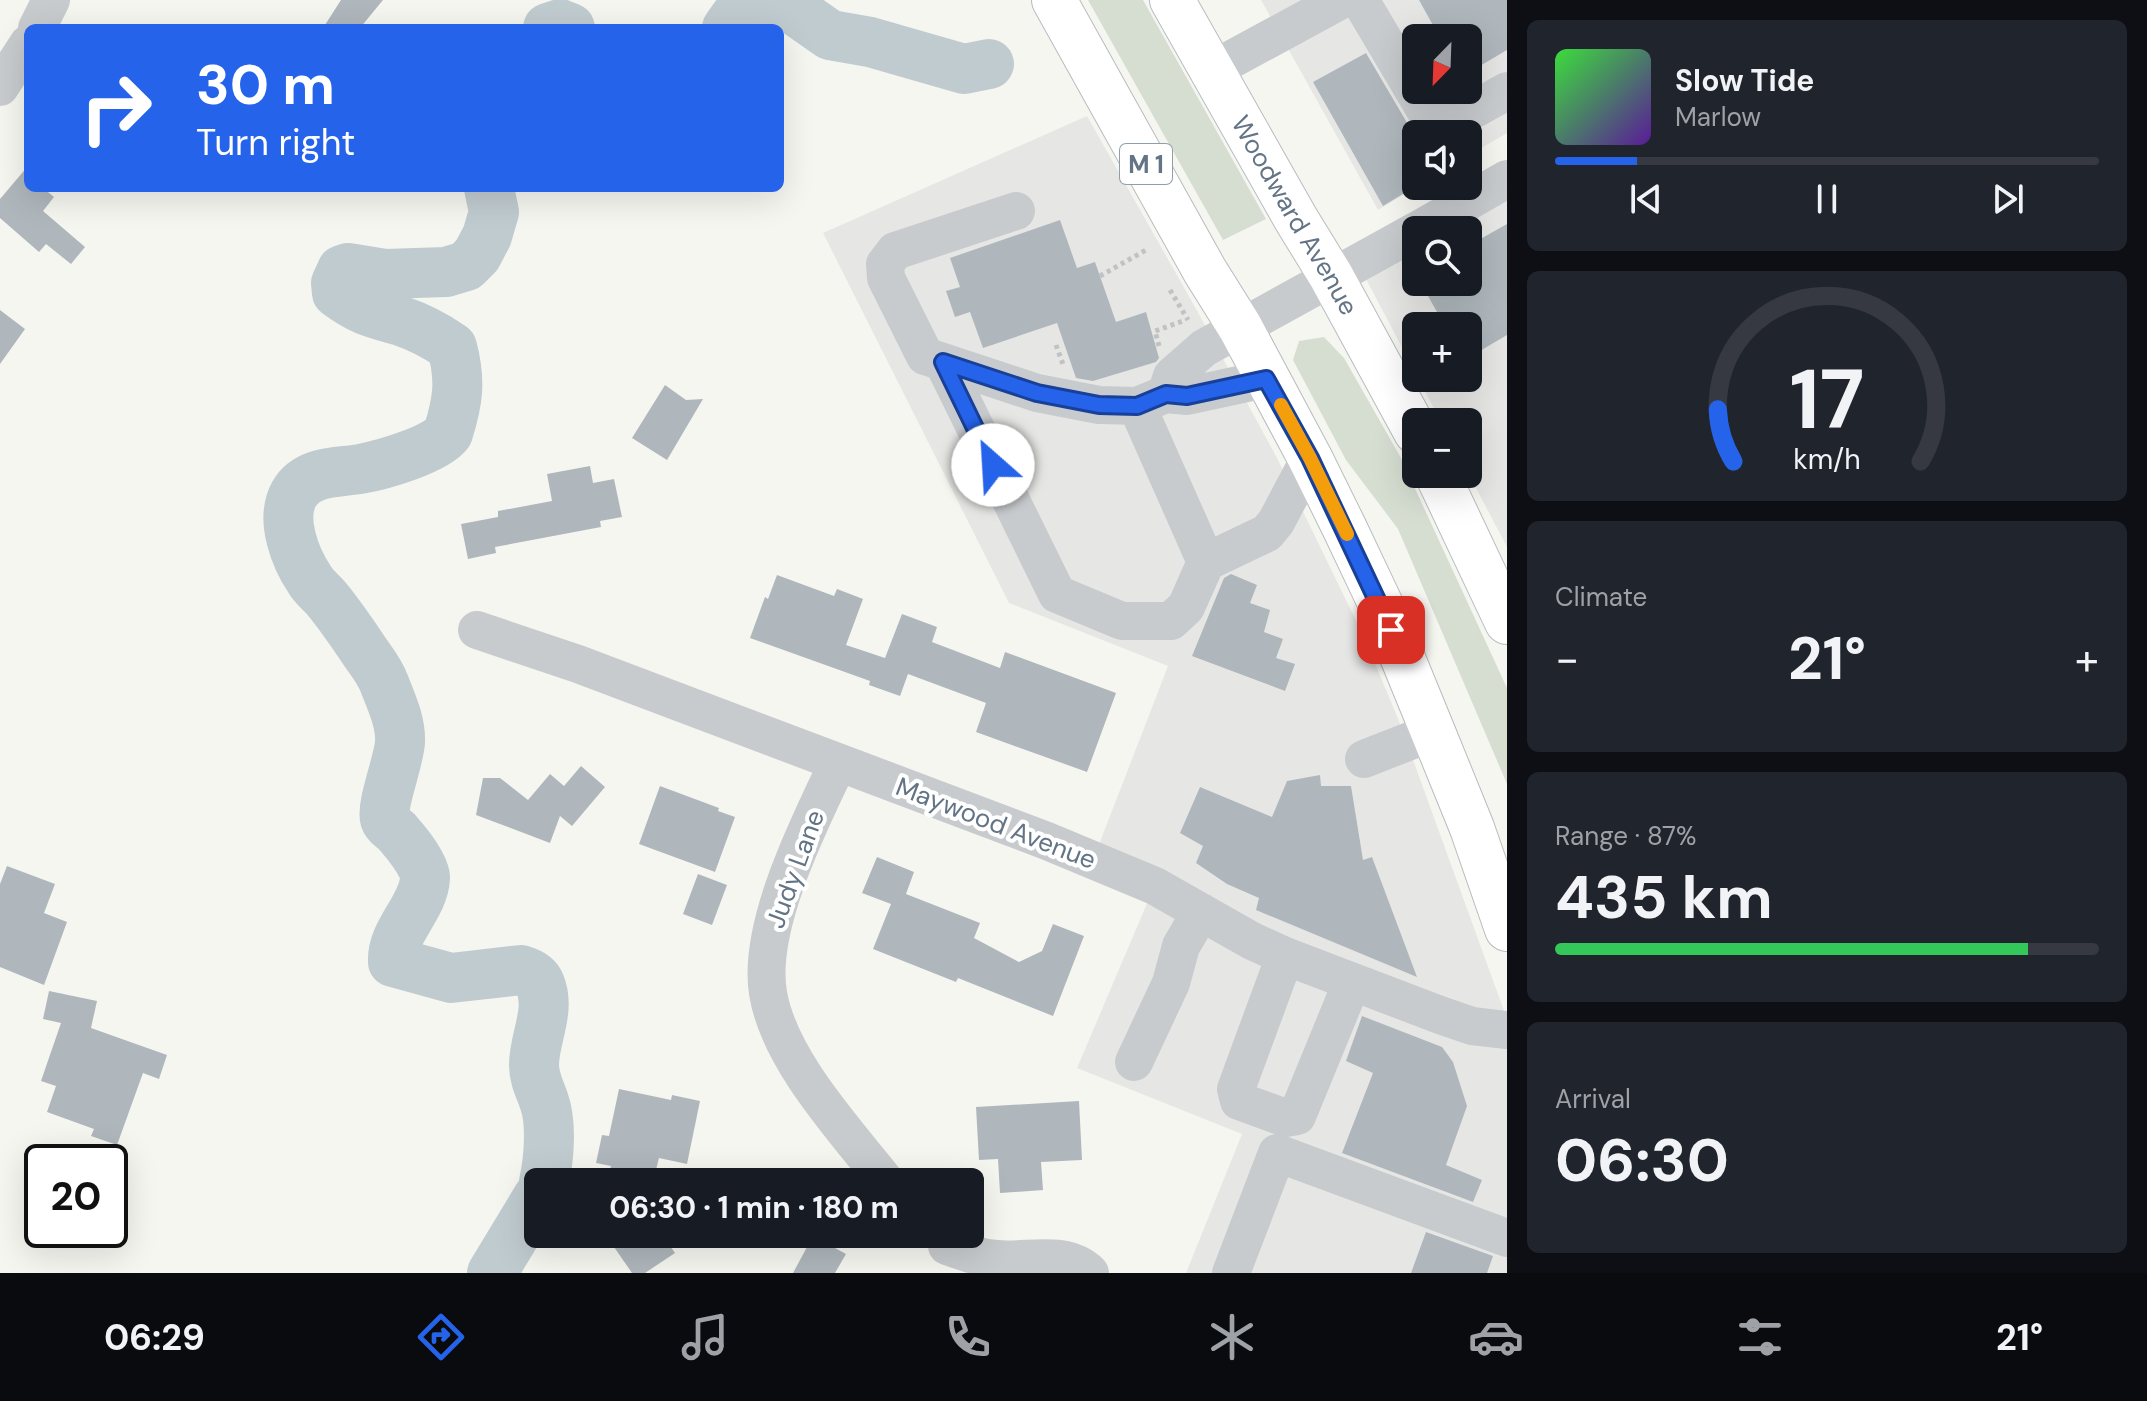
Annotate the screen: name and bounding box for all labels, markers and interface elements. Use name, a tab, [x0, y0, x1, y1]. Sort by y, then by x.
north arrow	[1402, 24, 1482, 104]
map controls	[1402, 24, 1482, 488]
text: 30 m	[196, 48, 335, 121]
icon: right	[64, 56, 168, 160]
text: Slow Tide	[1675, 61, 1814, 100]
text: Marlow	[1675, 100, 1761, 134]
street label: Woodward Avenue	[1224, 109, 1366, 321]
text: Turn right	[196, 119, 355, 166]
button: sound	[1402, 120, 1482, 200]
road number: M 1	[1120, 144, 1172, 184]
icon: previous	[1624, 177, 1668, 221]
icon: pause	[1805, 177, 1849, 221]
icon: next	[1986, 177, 2030, 221]
button: search	[1402, 216, 1482, 296]
button: +	[1402, 312, 1482, 392]
text: 17	[1790, 344, 1864, 453]
button: −	[1402, 408, 1482, 488]
position arrow	[951, 423, 1035, 507]
text: km/h	[1793, 441, 1861, 478]
text: Climate	[1555, 580, 1647, 614]
pin	[1357, 596, 1425, 664]
icon: arrive	[1369, 608, 1413, 652]
text: 21°	[1788, 619, 1866, 698]
text: −	[1555, 630, 1579, 688]
text: +	[2075, 630, 2099, 688]
street label: Maywood Avenue	[891, 769, 1101, 877]
street label: Judy Lane	[758, 805, 832, 933]
text: Range · 87%	[1555, 819, 1696, 853]
text: 435 km	[1555, 858, 1773, 937]
text: Arrival	[1555, 1082, 1631, 1116]
text: 06:30	[1555, 1121, 1729, 1200]
speed limit sign: 20	[24, 1144, 128, 1248]
text: 06:30 · 1 min · 180 m	[609, 1188, 899, 1227]
icon: directions	[413, 1309, 469, 1365]
icon: music	[677, 1309, 733, 1365]
icon: phone	[940, 1309, 996, 1365]
icon: climate	[1204, 1309, 1260, 1365]
icon: car	[1468, 1309, 1524, 1365]
icon: filters	[1732, 1309, 1788, 1365]
text: 06:29	[104, 1314, 205, 1361]
text: 21°	[1996, 1314, 2043, 1361]

